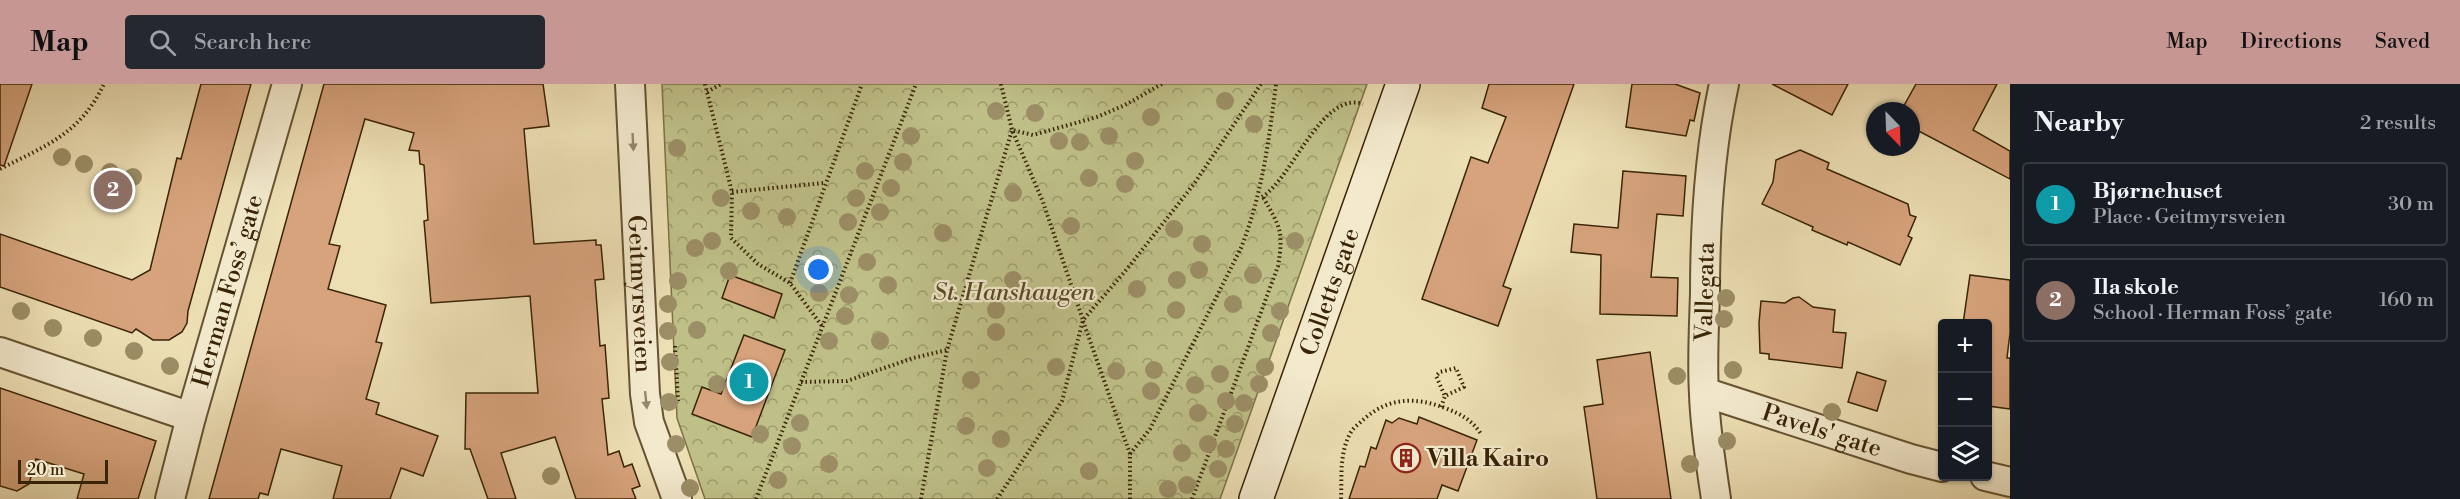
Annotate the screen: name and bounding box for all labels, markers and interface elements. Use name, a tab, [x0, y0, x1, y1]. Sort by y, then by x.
search box	[125, 15, 545, 69]
text: Map	[30, 25, 89, 60]
icon: search	[146, 26, 179, 59]
text: Search here	[194, 29, 311, 56]
text: Map	[2166, 29, 2208, 55]
text: Directions	[2241, 29, 2342, 55]
text: Saved	[2375, 29, 2430, 55]
north arrow	[1866, 102, 1920, 156]
text: Nearby	[2034, 107, 2124, 139]
text: 2 results	[2360, 111, 2436, 136]
one-way arrow	[628, 133, 637, 152]
pin: 2	[94, 168, 132, 212]
text: Bjørnehuset	[2093, 178, 2222, 205]
street label: Herman Foss’ gate	[186, 191, 270, 391]
text: 1	[2051, 192, 2060, 217]
text: 30 m	[2388, 192, 2434, 217]
text: Place · Geitmyrsveien	[2093, 205, 2286, 230]
street label: Geitmyrsveien	[620, 214, 658, 373]
street label: Colletts gate	[1294, 224, 1367, 360]
street label: Vallegata	[1689, 241, 1722, 343]
your location	[804, 255, 833, 284]
text: Ila skole	[2093, 274, 2179, 301]
park label: St. Hanshaugen	[933, 278, 1096, 308]
text: 2	[2049, 288, 2062, 313]
text: 160 m	[2379, 288, 2434, 313]
text: School · Herman Foss’ gate	[2093, 301, 2332, 326]
map controls	[1938, 319, 1992, 481]
button: +	[1938, 319, 1992, 373]
pin: 1	[730, 360, 768, 404]
button: −	[1938, 373, 1992, 427]
one-way arrow	[641, 391, 651, 410]
street label: Pavels' gate	[1758, 398, 1885, 464]
button: layers	[1938, 427, 1992, 481]
building icon: Villa Kairo	[1390, 442, 1422, 474]
place label: Villa Kairo	[1426, 444, 1549, 474]
scale bar	[18, 457, 108, 484]
text: 20 m	[27, 460, 64, 480]

